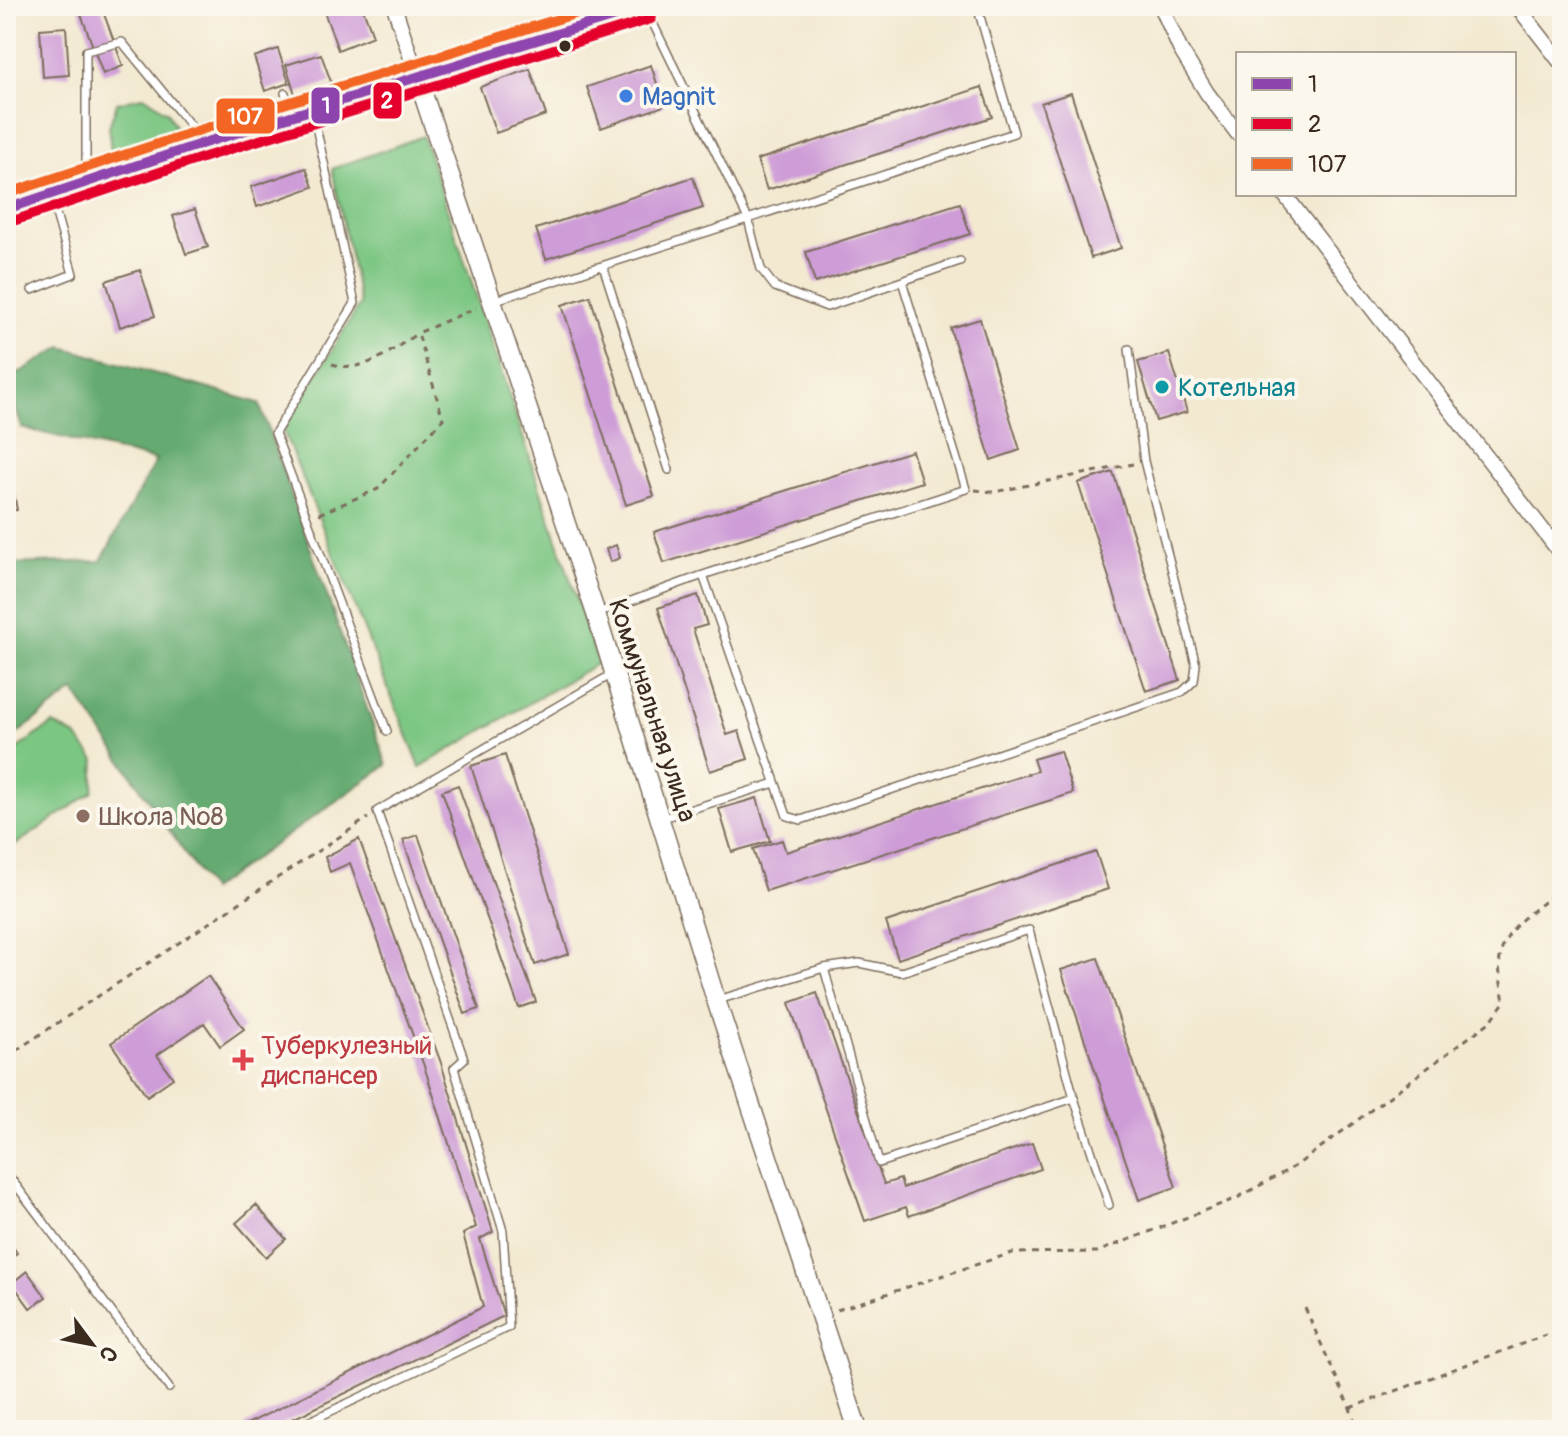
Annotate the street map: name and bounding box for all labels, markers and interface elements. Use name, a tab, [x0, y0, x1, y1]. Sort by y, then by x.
unlabelled marker	[557, 38, 573, 54]
legend	[1236, 52, 1516, 196]
text: 1	[1308, 70, 1317, 99]
line badge: 2	[372, 81, 403, 120]
place label: Magnit	[642, 81, 716, 113]
line badge: 1	[310, 86, 341, 125]
text: 2	[381, 87, 393, 115]
marker: Magnit	[617, 87, 635, 105]
text: 1	[322, 92, 330, 120]
line badge: 107	[215, 97, 276, 135]
text: 107	[227, 103, 263, 131]
text: 2	[1308, 110, 1321, 139]
text: 107	[1308, 150, 1347, 179]
place label: Котельная	[1178, 372, 1296, 404]
marker: Котельная	[1153, 378, 1171, 396]
street label: Коммунальная улица	[601, 595, 703, 826]
place label: Школа №8	[99, 801, 224, 833]
marker: Школа №8	[74, 807, 92, 825]
place label: Туберкулезный диспансер	[261, 1030, 432, 1092]
marker: Туберкулезный диспансер	[232, 1049, 254, 1071]
north arrow	[52, 1304, 132, 1384]
text: С	[92, 1341, 124, 1368]

